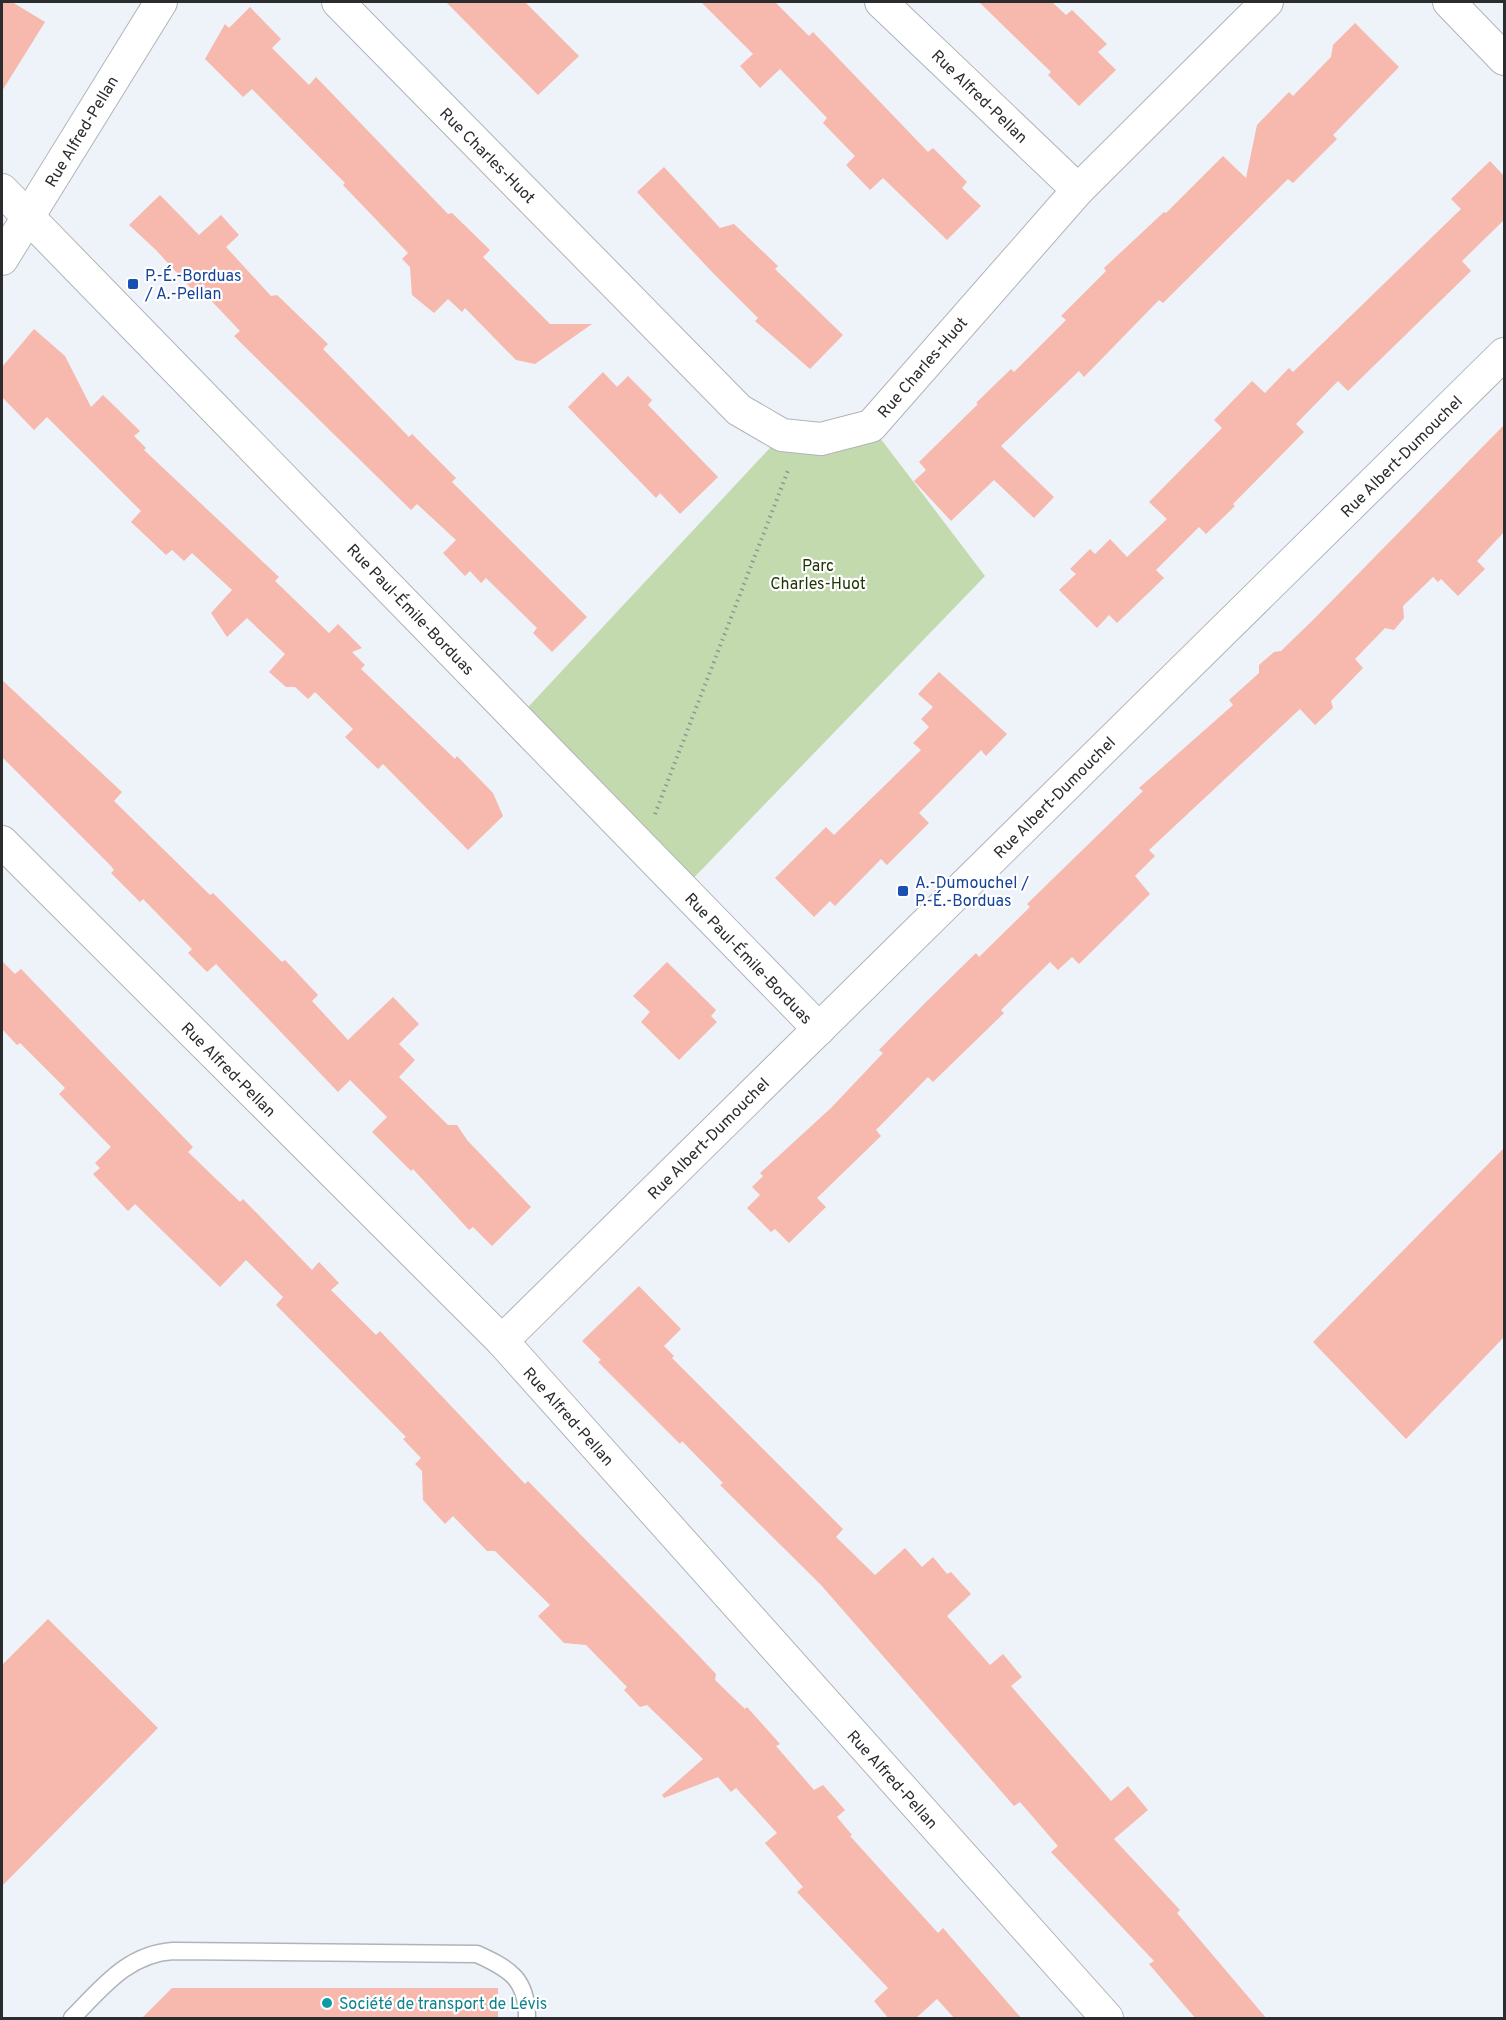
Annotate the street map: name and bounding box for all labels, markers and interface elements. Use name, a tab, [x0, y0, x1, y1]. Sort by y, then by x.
street label: Rue Alfred-Pellan	[926, 46, 1031, 148]
street label: Rue Alfred-Pellan	[42, 73, 124, 191]
street label: Rue Charles-Huot	[435, 104, 539, 208]
place label: P.-É.-Borduas / A.-Pellan	[144, 265, 242, 305]
marker: P.-É.-Borduas / A.-Pellan	[126, 277, 140, 291]
street label: Rue Charles-Huot	[874, 314, 973, 423]
street label: Rue Albert-Dumouchel	[1337, 392, 1467, 522]
street label: Rue Paul-Émile-Borduas	[342, 539, 479, 680]
park label: Parc Charles-Huot	[770, 557, 866, 595]
street label: Rue Albert-Dumouchel	[990, 733, 1120, 863]
place label: A.-Dumouchel / P.-É.-Borduas	[915, 874, 1029, 912]
marker: A.-Dumouchel / P.-É.-Borduas	[896, 884, 910, 898]
street label: Rue Paul-Émile-Borduas	[680, 888, 817, 1029]
street label: Rue Alfred-Pellan	[176, 1019, 279, 1122]
street label: Rue Albert-Dumouchel	[644, 1074, 774, 1204]
street label: Rue Alfred-Pellan	[518, 1364, 617, 1471]
street label: Rue Alfred-Pellan	[842, 1727, 941, 1834]
place label: Société de transport de Lévis	[339, 1995, 547, 2015]
marker: Société de transport de Lévis	[320, 1996, 334, 2010]

